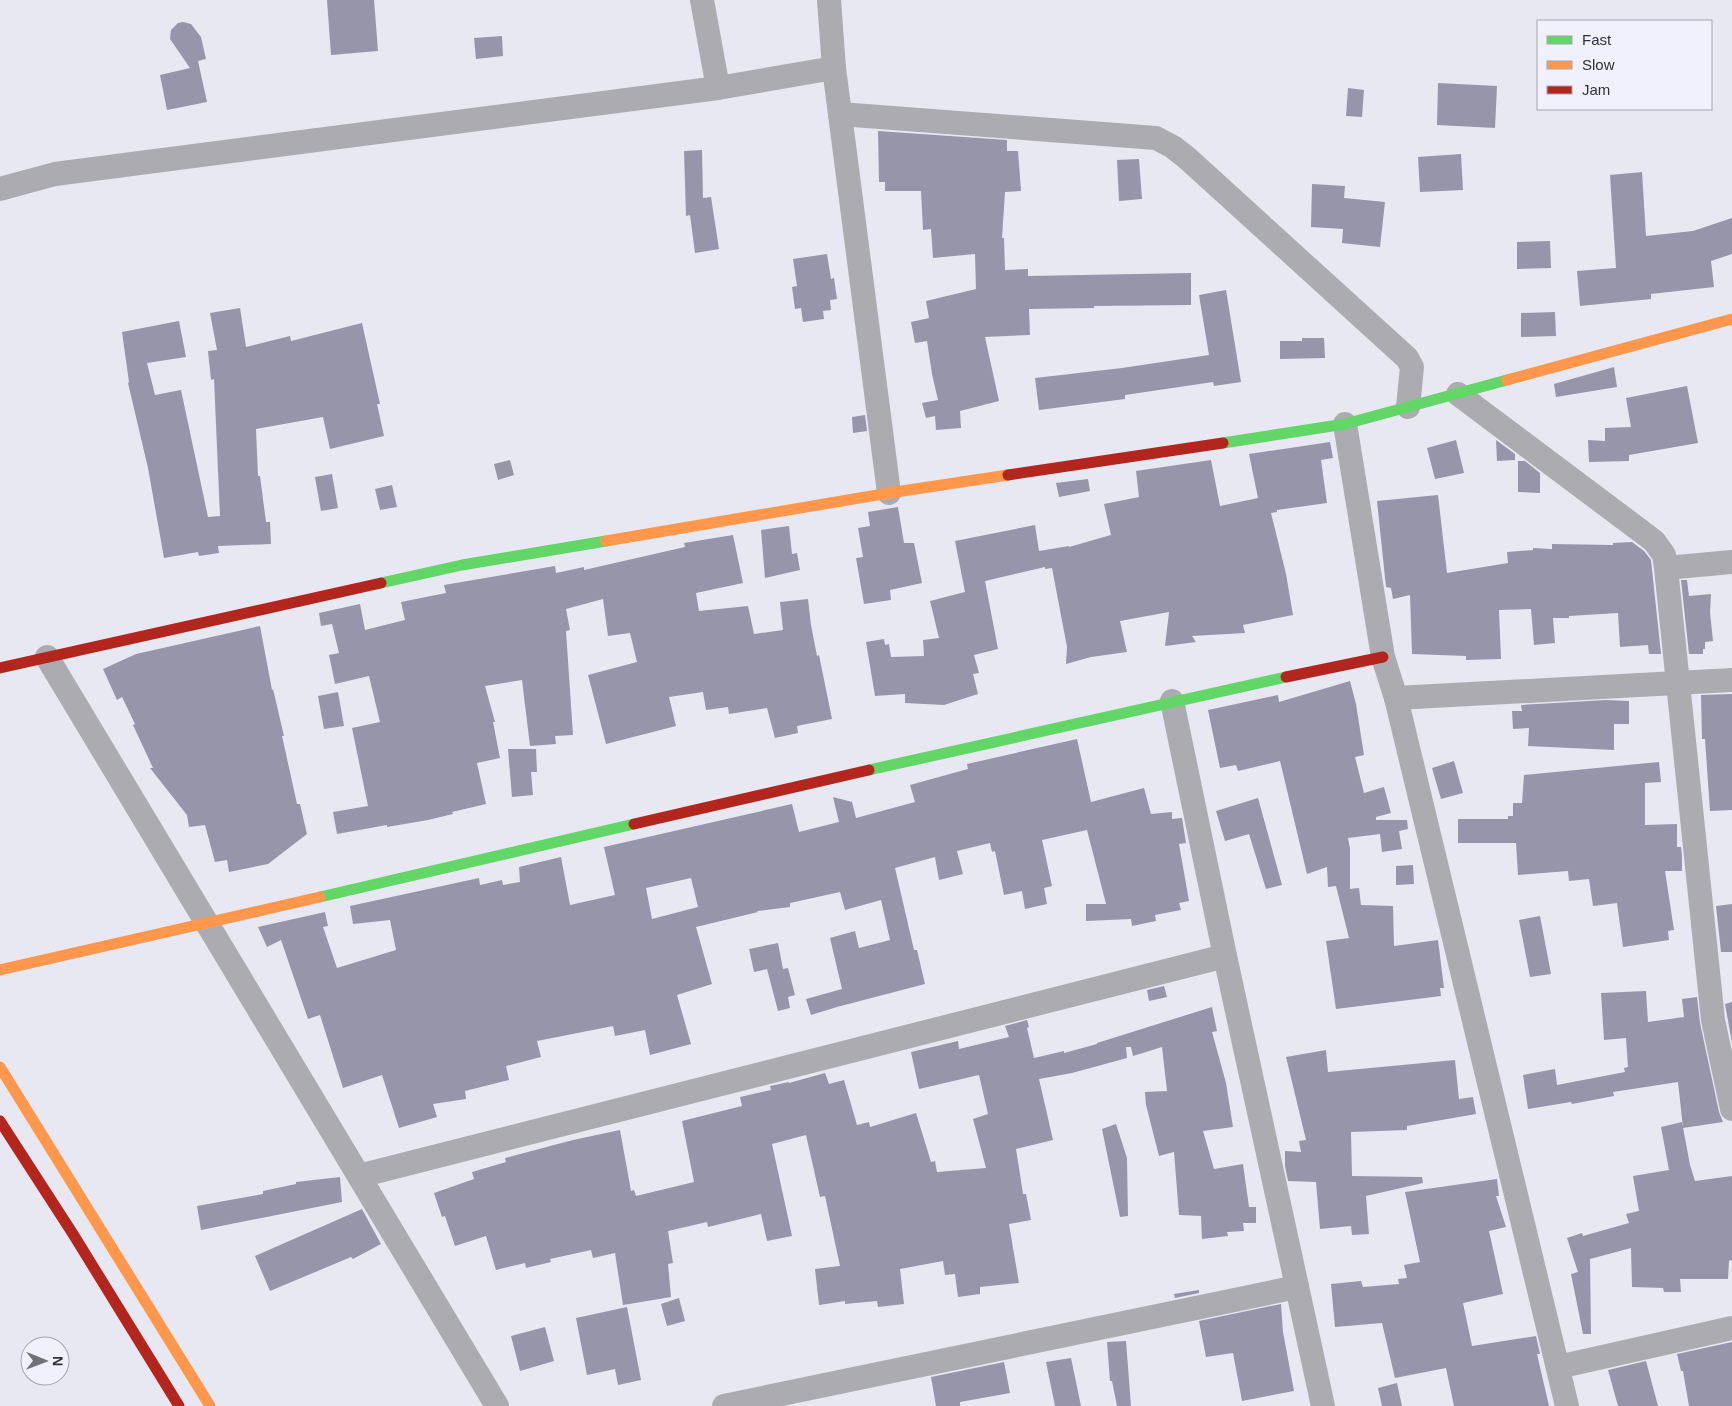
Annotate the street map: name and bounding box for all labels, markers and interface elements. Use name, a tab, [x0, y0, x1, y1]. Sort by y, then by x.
legend	[1537, 20, 1712, 110]
text: Fast	[1582, 31, 1612, 48]
text: Slow	[1582, 56, 1615, 73]
text: Jam	[1582, 81, 1610, 98]
north arrow	[20, 1336, 70, 1386]
text: N	[50, 1356, 66, 1366]

